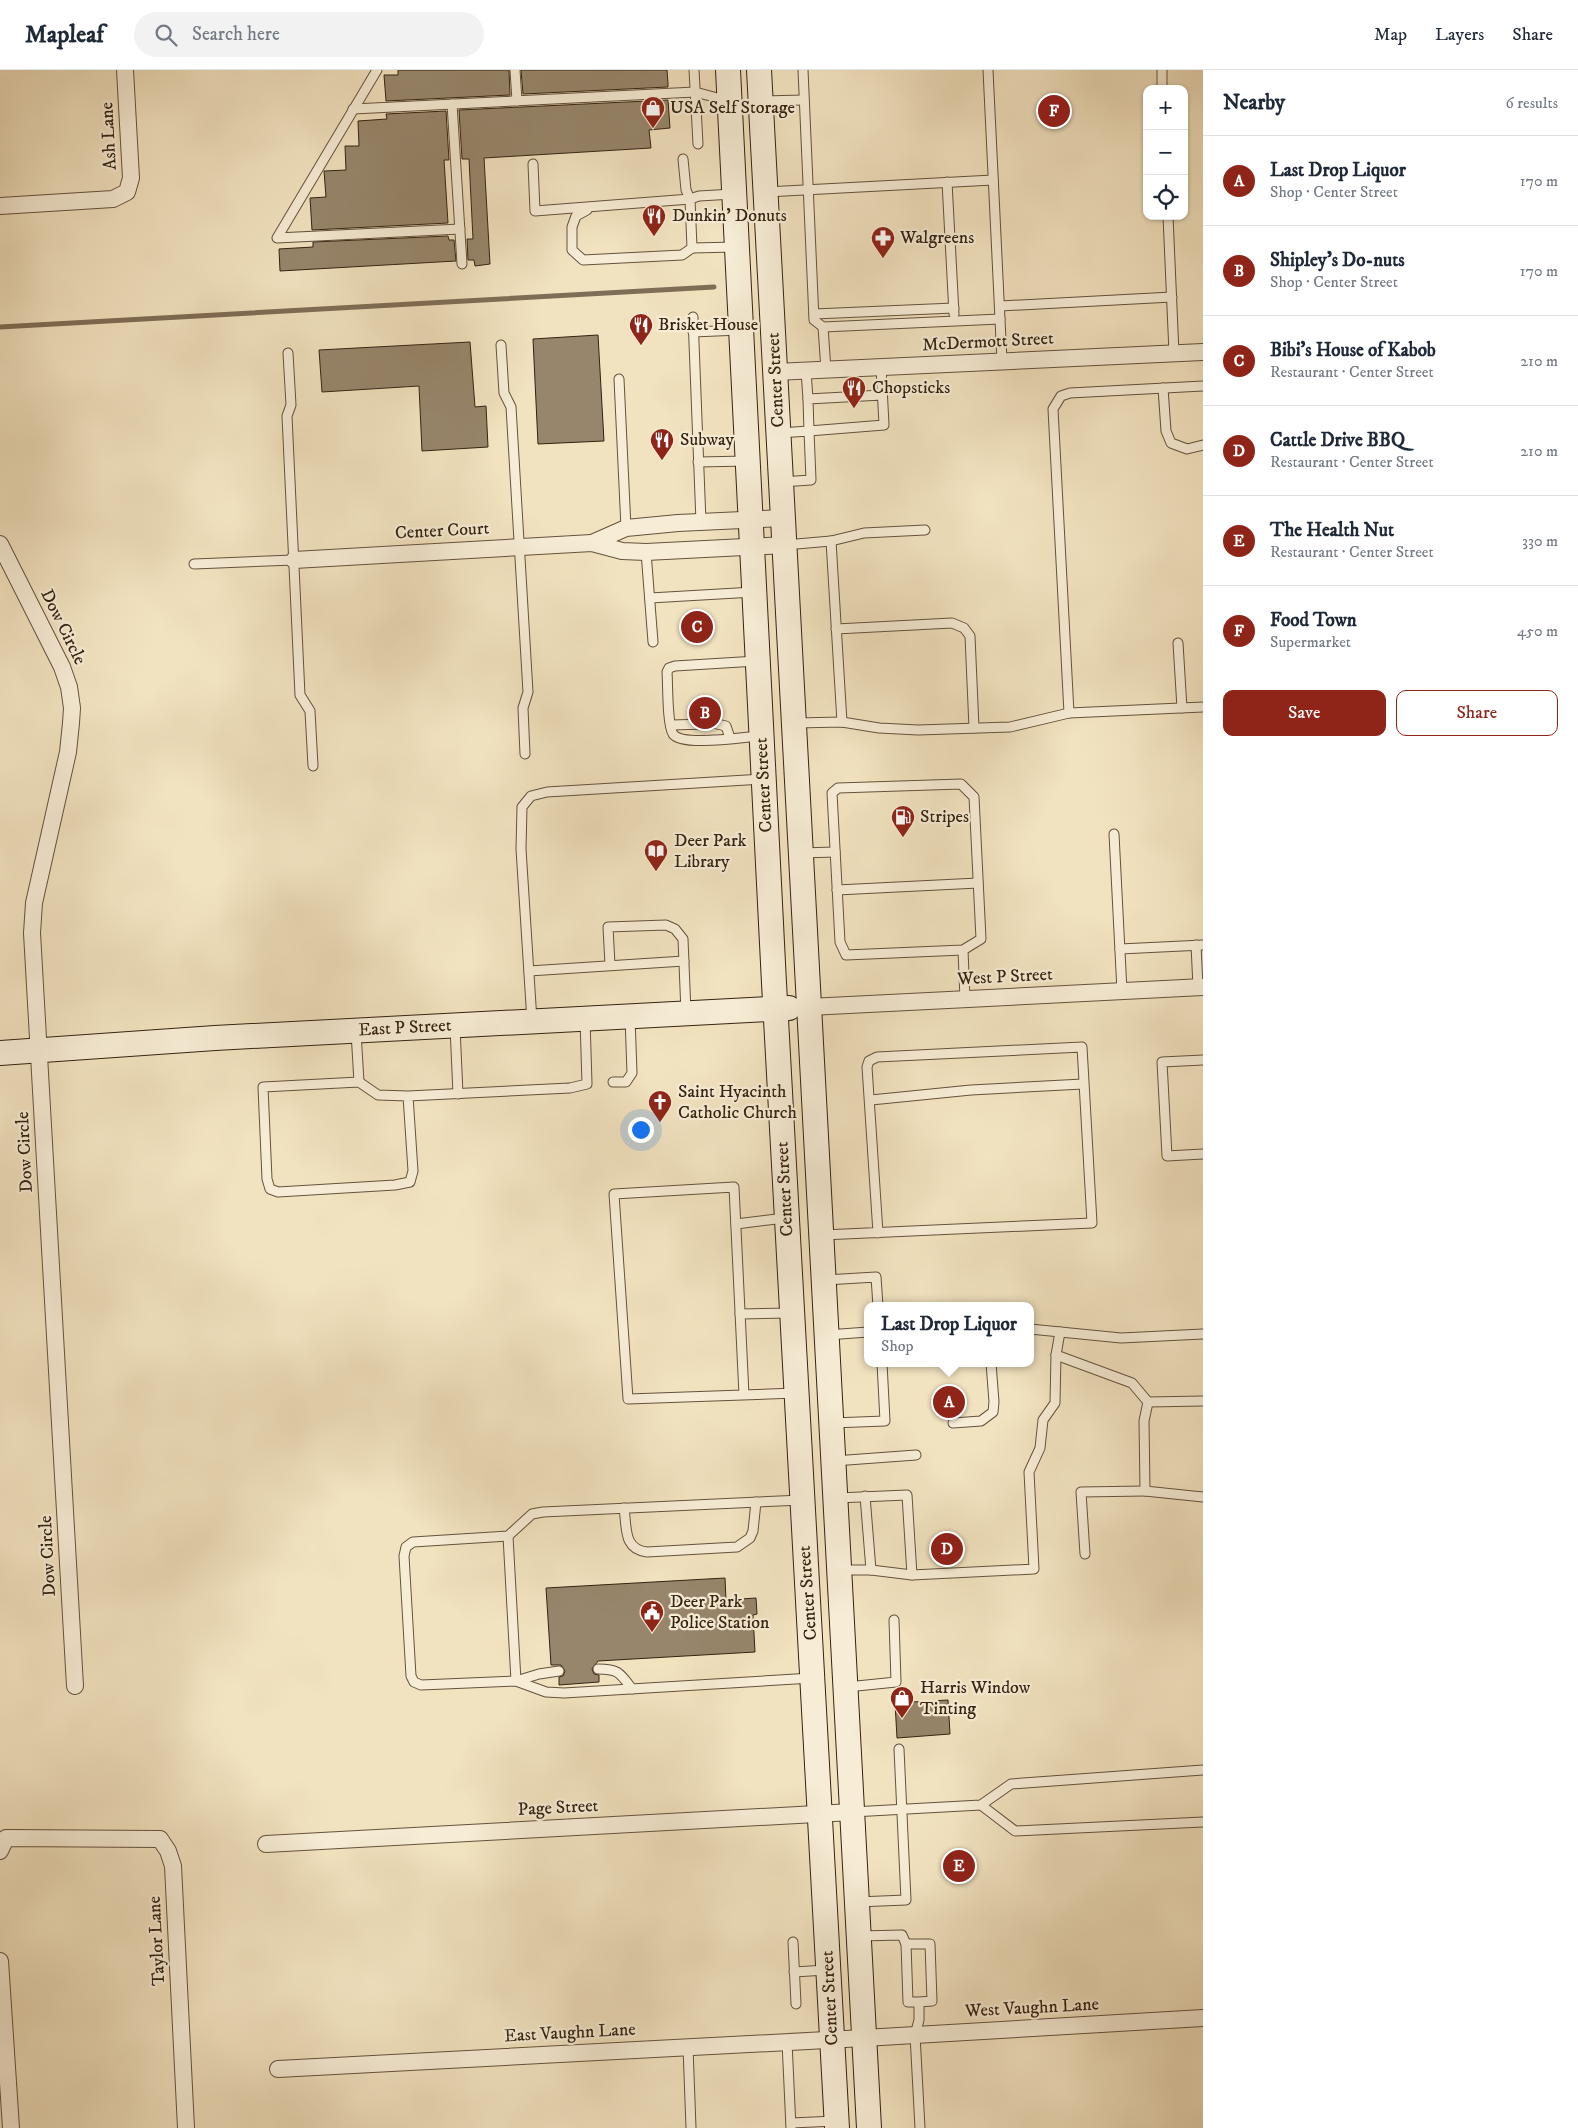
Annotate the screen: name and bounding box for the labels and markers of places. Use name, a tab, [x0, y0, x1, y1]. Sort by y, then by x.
pin: F	[1038, 92, 1070, 130]
shop icon: USA Self Storage	[640, 95, 666, 129]
place label: USA Self Storage	[670, 97, 795, 119]
restaurant icon: Dunkin' Donuts	[641, 203, 667, 237]
place label: Dunkin' Donuts	[672, 205, 787, 227]
pharmacy icon: Walgreens	[870, 225, 896, 259]
place label: Walgreens	[899, 227, 974, 249]
restaurant icon: Brisket House	[628, 312, 654, 346]
place label: Brisket House	[658, 314, 758, 336]
restaurant icon: Chopsticks	[841, 375, 867, 409]
place label: Chopsticks	[872, 377, 950, 399]
restaurant icon: Subway	[649, 427, 675, 461]
place label: Subway	[680, 429, 735, 451]
pin: C	[681, 608, 713, 646]
pin: B	[689, 694, 721, 732]
fuel station icon: Stripes	[890, 804, 916, 838]
place label: Stripes	[920, 806, 969, 828]
place label: Deer Park Library	[674, 830, 747, 873]
library icon: Deer Park Library	[643, 838, 669, 872]
place label: Saint Hyacinth Catholic Church	[678, 1081, 797, 1124]
church icon: Saint Hyacinth Catholic Church	[647, 1089, 673, 1123]
pin: A	[933, 1383, 965, 1421]
pin: D	[931, 1530, 963, 1568]
place label: Deer Park Police Station	[670, 1591, 770, 1634]
public building icon: Deer Park Police Station	[639, 1599, 665, 1633]
place label: Harris Window Tinting	[920, 1677, 1031, 1720]
shop icon: Harris Window Tinting	[889, 1685, 915, 1719]
pin: E	[943, 1847, 975, 1885]

